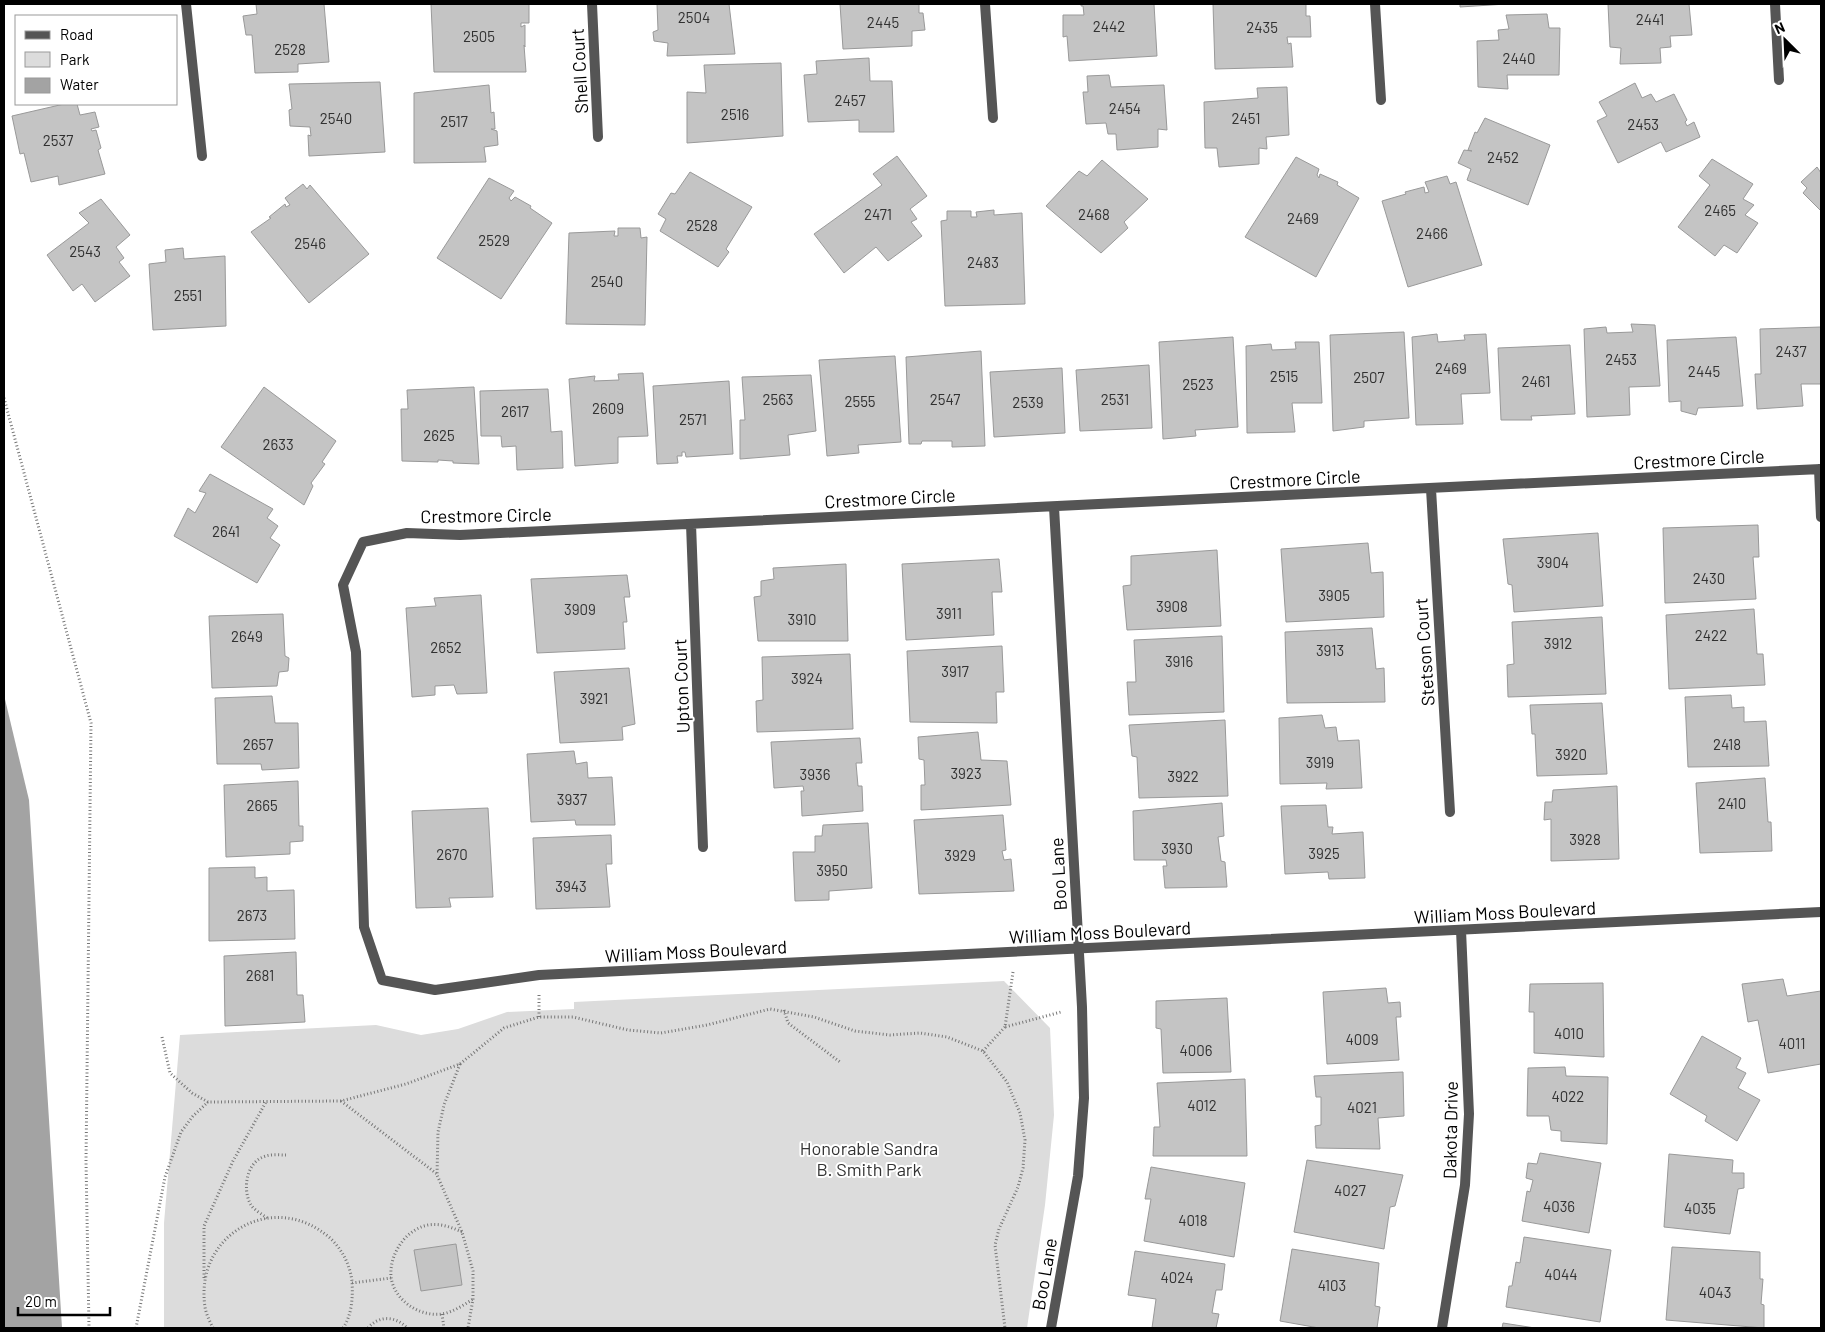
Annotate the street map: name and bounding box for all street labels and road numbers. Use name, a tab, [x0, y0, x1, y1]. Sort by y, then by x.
street label: Shell Court	[566, 28, 592, 114]
street label: Crestmore Circle	[1633, 445, 1765, 473]
street label: Crestmore Circle	[1229, 465, 1361, 493]
street label: Crestmore Circle	[824, 484, 956, 512]
street label: Crestmore Circle	[420, 503, 552, 527]
street label: Stetson Court	[1409, 597, 1439, 707]
street label: Upton Court	[668, 638, 694, 734]
street label: Boo Lane	[1045, 837, 1071, 911]
street label: William Moss Boulevard	[1413, 896, 1597, 928]
street label: William Moss Boulevard	[1008, 916, 1192, 948]
street label: William Moss Boulevard	[604, 935, 788, 967]
street label: Dakota Drive	[1438, 1081, 1462, 1179]
street label: Boo Lane	[1027, 1236, 1061, 1312]

